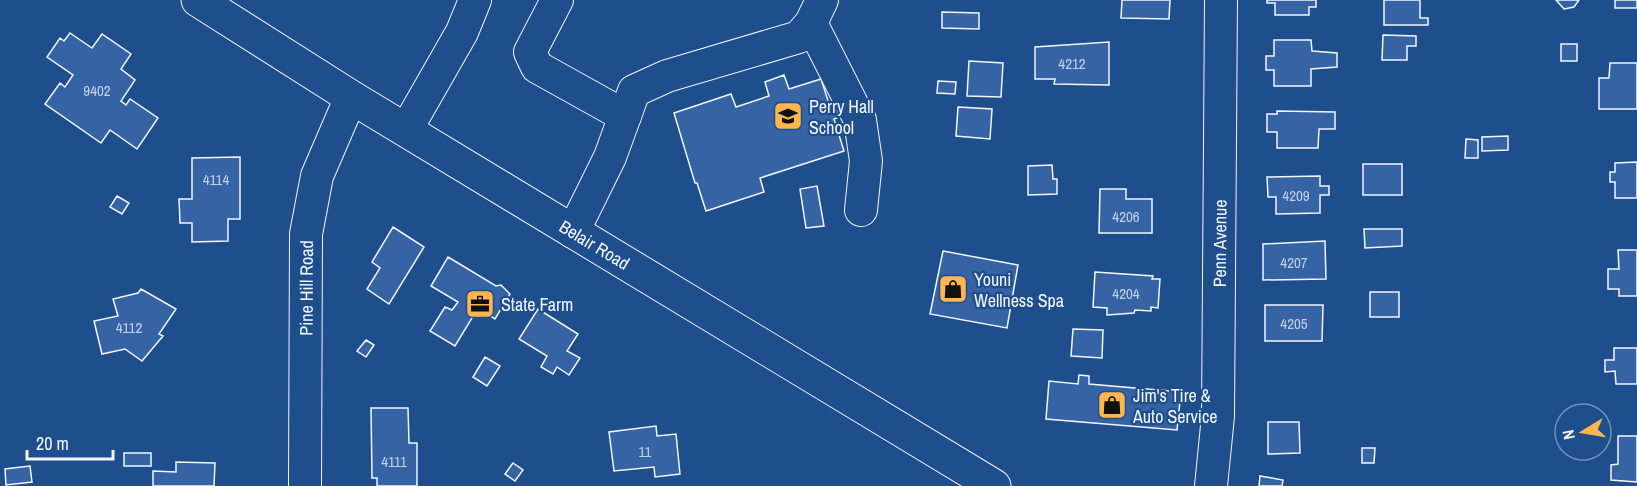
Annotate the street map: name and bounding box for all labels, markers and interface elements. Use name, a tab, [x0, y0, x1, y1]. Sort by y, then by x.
house number: 4212	[1058, 53, 1086, 74]
house number: 9402	[83, 80, 111, 101]
place label: Perry Hall School	[809, 94, 874, 140]
school or university icon: Perry Hall School	[772, 100, 804, 132]
house number: 4114	[203, 169, 229, 190]
house number: 4209	[1282, 185, 1310, 206]
street label: Penn Avenue	[1206, 199, 1232, 287]
house number: 4206	[1112, 206, 1140, 227]
street label: Belair Road	[555, 214, 635, 275]
street label: Pine Hill Road	[293, 240, 318, 336]
house number: 4207	[1280, 252, 1308, 273]
place label: Youni Wellness Spa	[974, 267, 1064, 313]
shop icon: Youni Wellness Spa	[937, 273, 969, 305]
house number: 4204	[1112, 283, 1140, 304]
office icon: State Farm	[464, 288, 496, 320]
place label: State Farm	[501, 292, 573, 317]
house number: 4205	[1280, 313, 1308, 334]
house number: 4112	[116, 317, 142, 338]
place label: Jim's Tire & Auto Service	[1132, 383, 1218, 429]
shop icon: Jim's Tire & Auto Service	[1096, 389, 1128, 421]
north arrow	[1553, 402, 1613, 462]
scale bar	[27, 423, 112, 461]
text: N	[1557, 428, 1580, 442]
text: 20 m	[36, 431, 69, 456]
house number: 11	[639, 441, 652, 462]
house number: 4111	[381, 451, 407, 472]

